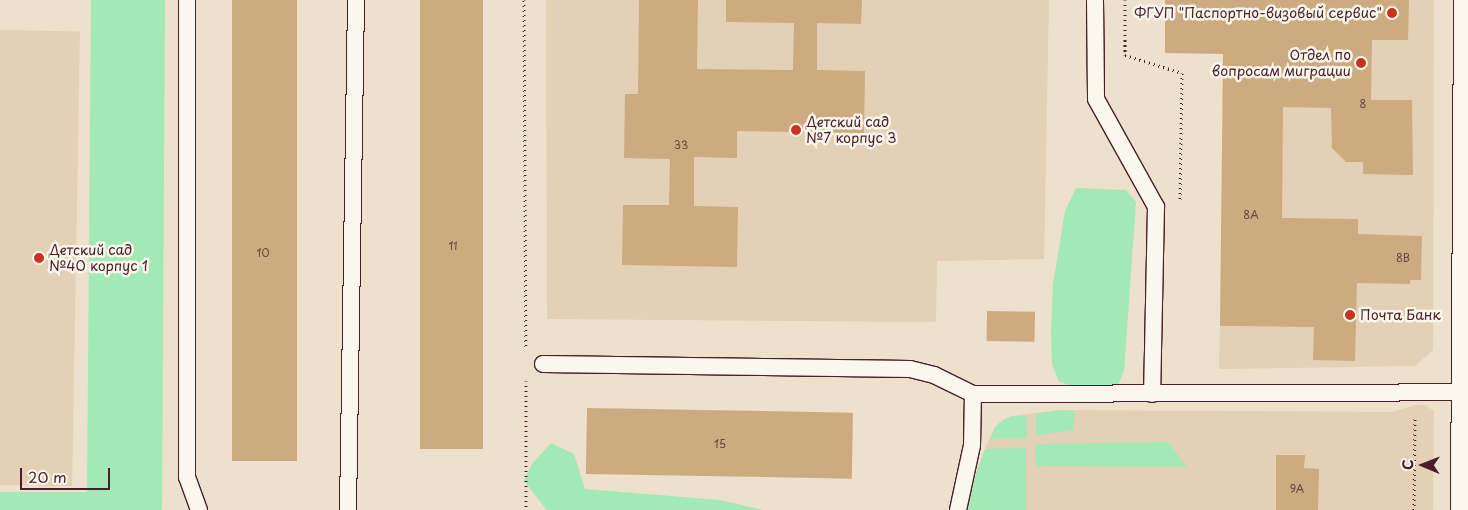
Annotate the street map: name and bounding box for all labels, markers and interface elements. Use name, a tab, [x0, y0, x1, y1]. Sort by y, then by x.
place label: ФГУП "Паспортно-визовый сервис"	[1135, 5, 1382, 21]
marker: ФГУП "Паспортно-визовый сервис"	[1386, 7, 1398, 19]
place label: Отдел по вопросам миграции	[1211, 47, 1351, 80]
marker: Отдел по вопросам миграции	[1355, 57, 1367, 69]
house number: 8	[1360, 97, 1366, 111]
place label: Детский сад №7 корпус 3	[806, 114, 897, 146]
marker: Детский сад №7 корпус 3	[790, 124, 802, 136]
house number: 33	[674, 138, 688, 152]
house number: 8А	[1243, 208, 1259, 222]
house number: 11	[448, 239, 458, 253]
place label: Детский сад №40 корпус 1	[49, 242, 149, 274]
house number: 10	[257, 246, 269, 260]
house number: 8В	[1396, 251, 1410, 265]
marker: Детский сад №40 корпус 1	[33, 252, 45, 264]
place label: Почта Банк	[1360, 307, 1441, 323]
marker: Почта Банк	[1344, 309, 1356, 321]
house number: 15	[714, 437, 726, 451]
north arrow	[1398, 440, 1448, 490]
scale bar	[22, 458, 112, 490]
text: С	[1397, 459, 1418, 470]
text: 20 m	[28, 465, 67, 488]
house number: 9А	[1290, 482, 1304, 496]

